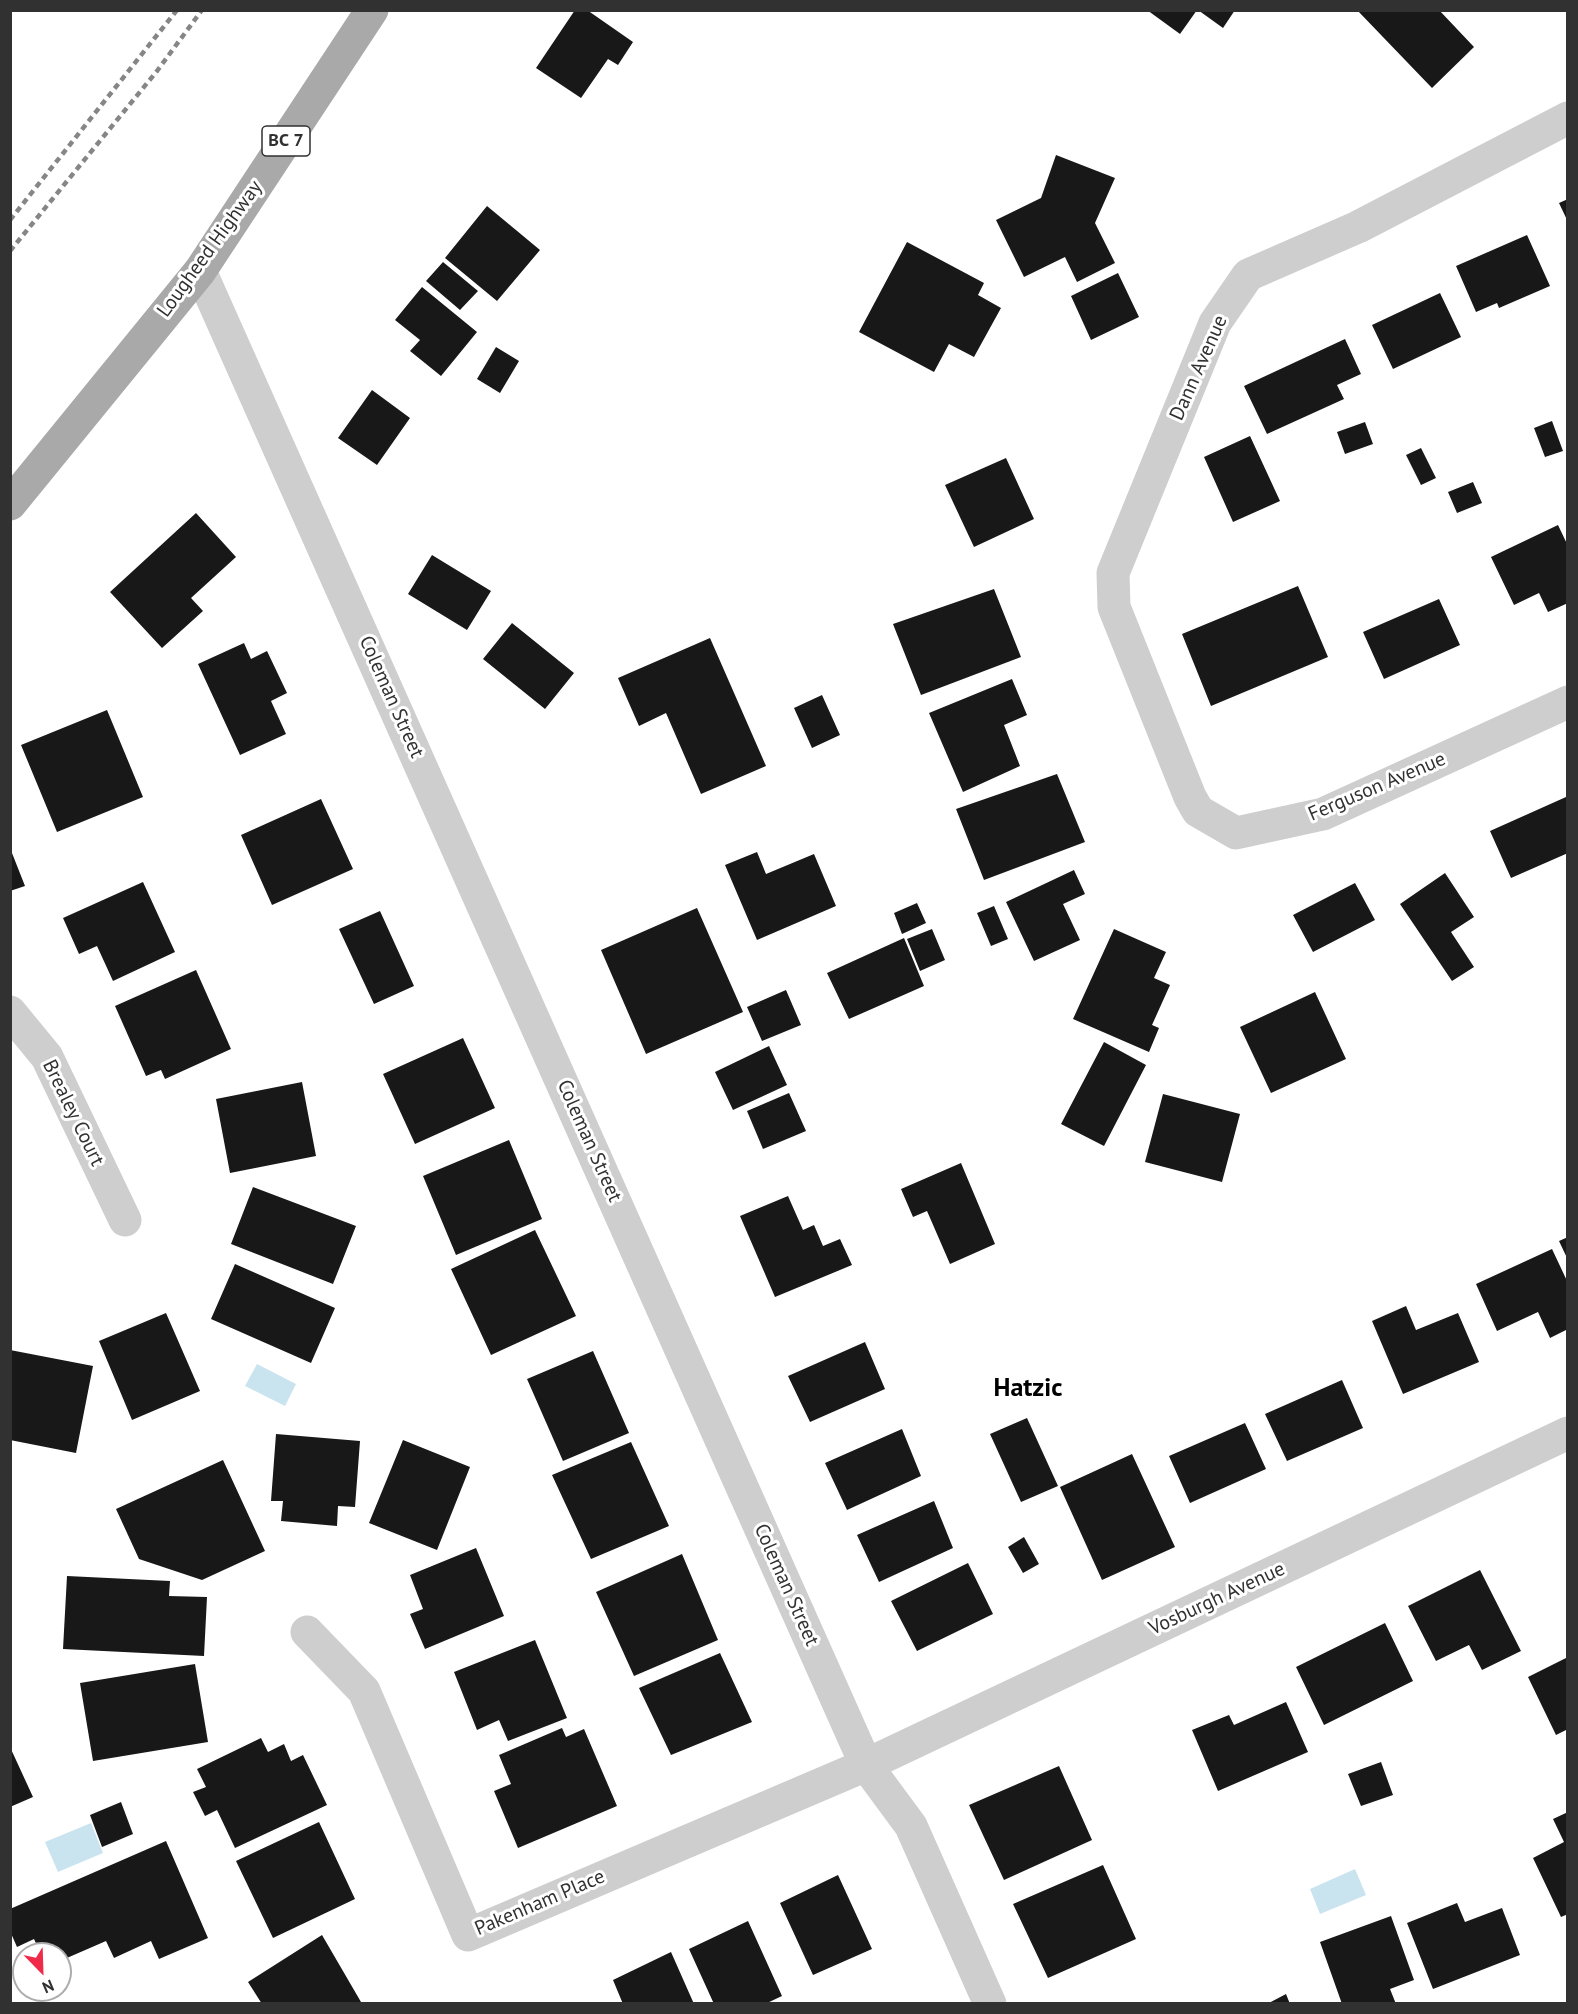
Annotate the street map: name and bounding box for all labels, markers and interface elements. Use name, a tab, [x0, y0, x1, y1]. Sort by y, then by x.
road number: BC 7	[262, 126, 310, 156]
street label: Lougheed Highway	[152, 176, 268, 322]
street label: Dann Avenue	[1165, 312, 1233, 424]
street label: Coleman Street	[353, 632, 429, 762]
street label: Ferguson Avenue	[1305, 747, 1449, 827]
street label: Brealey Court	[37, 1056, 109, 1170]
street label: Coleman Street	[551, 1076, 627, 1206]
district label: Hatzic	[993, 1373, 1063, 1405]
street label: Coleman Street	[748, 1520, 824, 1650]
street label: Vosburgh Avenue	[1145, 1557, 1289, 1641]
street label: Pakenham Place	[471, 1865, 609, 1941]
north arrow	[12, 1942, 72, 2002]
text: N	[40, 1975, 57, 1998]

